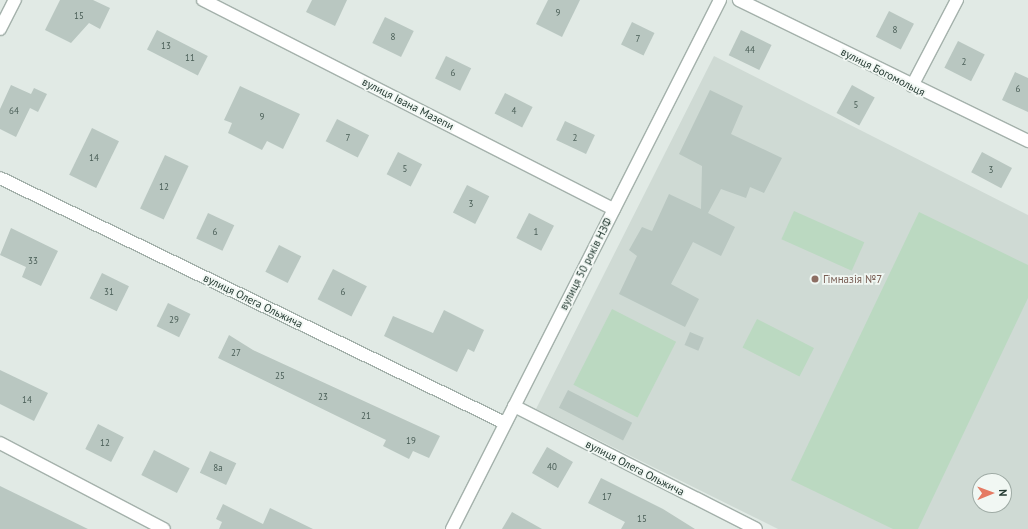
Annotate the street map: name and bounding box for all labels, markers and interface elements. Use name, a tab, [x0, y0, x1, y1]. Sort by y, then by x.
house number: 9	[556, 8, 560, 18]
house number: 15	[74, 11, 84, 21]
house number: 8	[893, 25, 897, 35]
house number: 8	[391, 32, 395, 42]
house number: 7	[636, 34, 640, 44]
house number: 13	[161, 41, 171, 51]
house number: 44	[745, 45, 755, 55]
street label: вулиця Богомольця	[839, 45, 927, 99]
house number: 11	[185, 53, 195, 63]
house number: 2	[962, 57, 966, 67]
house number: 6	[451, 68, 455, 78]
street label: вулиця Івана Мазепи	[360, 75, 456, 133]
house number: 6	[1016, 84, 1020, 94]
house number: 5	[854, 100, 858, 110]
house number: 64	[9, 106, 19, 116]
house number: 4	[512, 106, 516, 116]
house number: 9	[260, 112, 264, 122]
house number: 7	[346, 133, 350, 143]
house number: 2	[573, 133, 577, 143]
house number: 14	[89, 153, 99, 163]
house number: 5	[403, 164, 407, 174]
house number: 3	[989, 165, 993, 175]
house number: 12	[159, 182, 169, 192]
house number: 3	[469, 199, 473, 209]
street label: вулиця 50 років НЗФ	[557, 216, 615, 312]
house number: 6	[213, 227, 217, 237]
house number: 1	[534, 227, 538, 237]
house number: 33	[28, 256, 38, 266]
street label: вулиця Олега Ольжича	[201, 271, 305, 331]
place label: Гімназія №7	[823, 272, 882, 286]
marker: Гімназія №7	[810, 274, 820, 284]
house number: 31	[104, 287, 114, 297]
house number: 6	[341, 287, 345, 297]
house number: 29	[169, 315, 179, 325]
house number: 27	[231, 348, 241, 358]
house number: 25	[275, 371, 285, 381]
house number: 23	[318, 392, 328, 402]
house number: 14	[22, 395, 32, 405]
house number: 21	[361, 411, 371, 421]
house number: 19	[406, 436, 416, 446]
street label: вулиця Олега Ольжича	[584, 437, 686, 499]
house number: 12	[100, 438, 110, 448]
house number: 40	[547, 462, 557, 472]
house number: 8а	[213, 463, 223, 473]
north arrow	[972, 473, 1012, 513]
text: N	[996, 489, 1010, 497]
house number: 17	[602, 492, 612, 502]
house number: 15	[637, 514, 647, 524]

